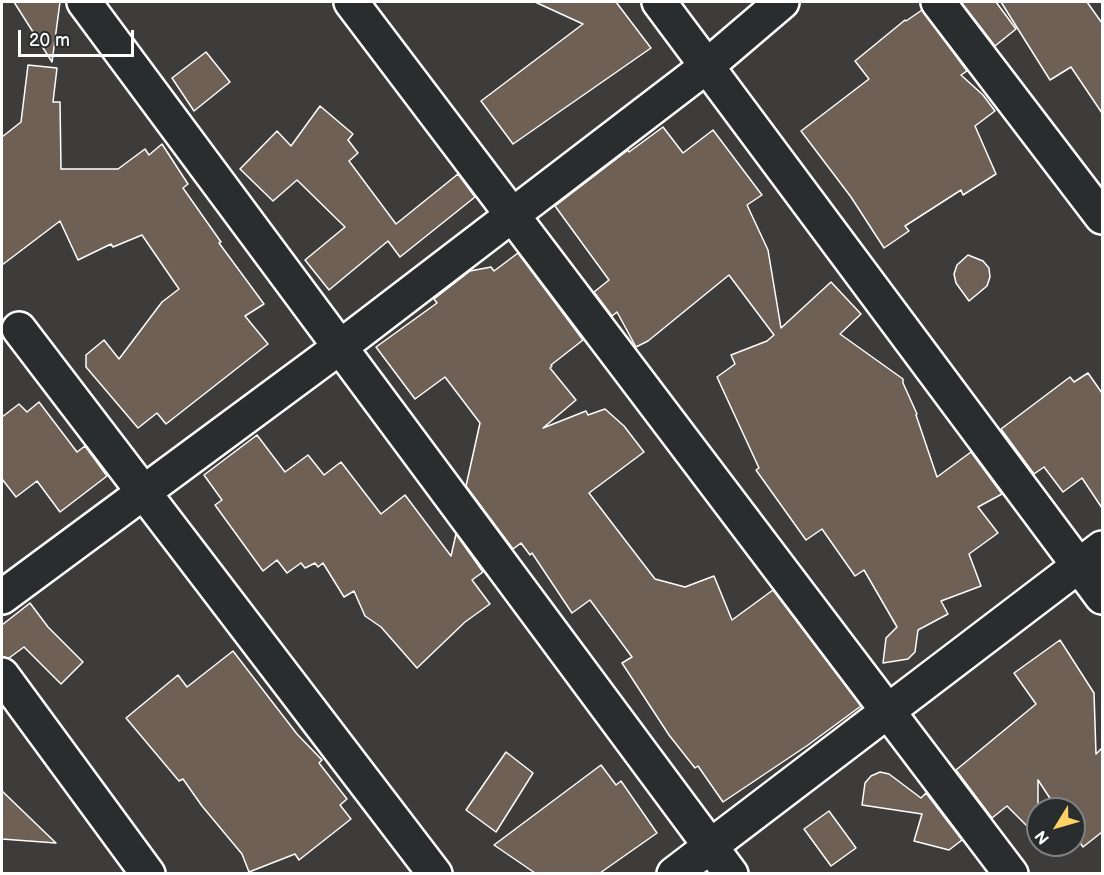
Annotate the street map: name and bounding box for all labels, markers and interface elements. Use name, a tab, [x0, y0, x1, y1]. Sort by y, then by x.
scale bar	[21, 18, 136, 56]
text: 20 m	[29, 30, 70, 51]
north arrow	[1026, 797, 1086, 857]
text: N	[1032, 826, 1054, 847]

